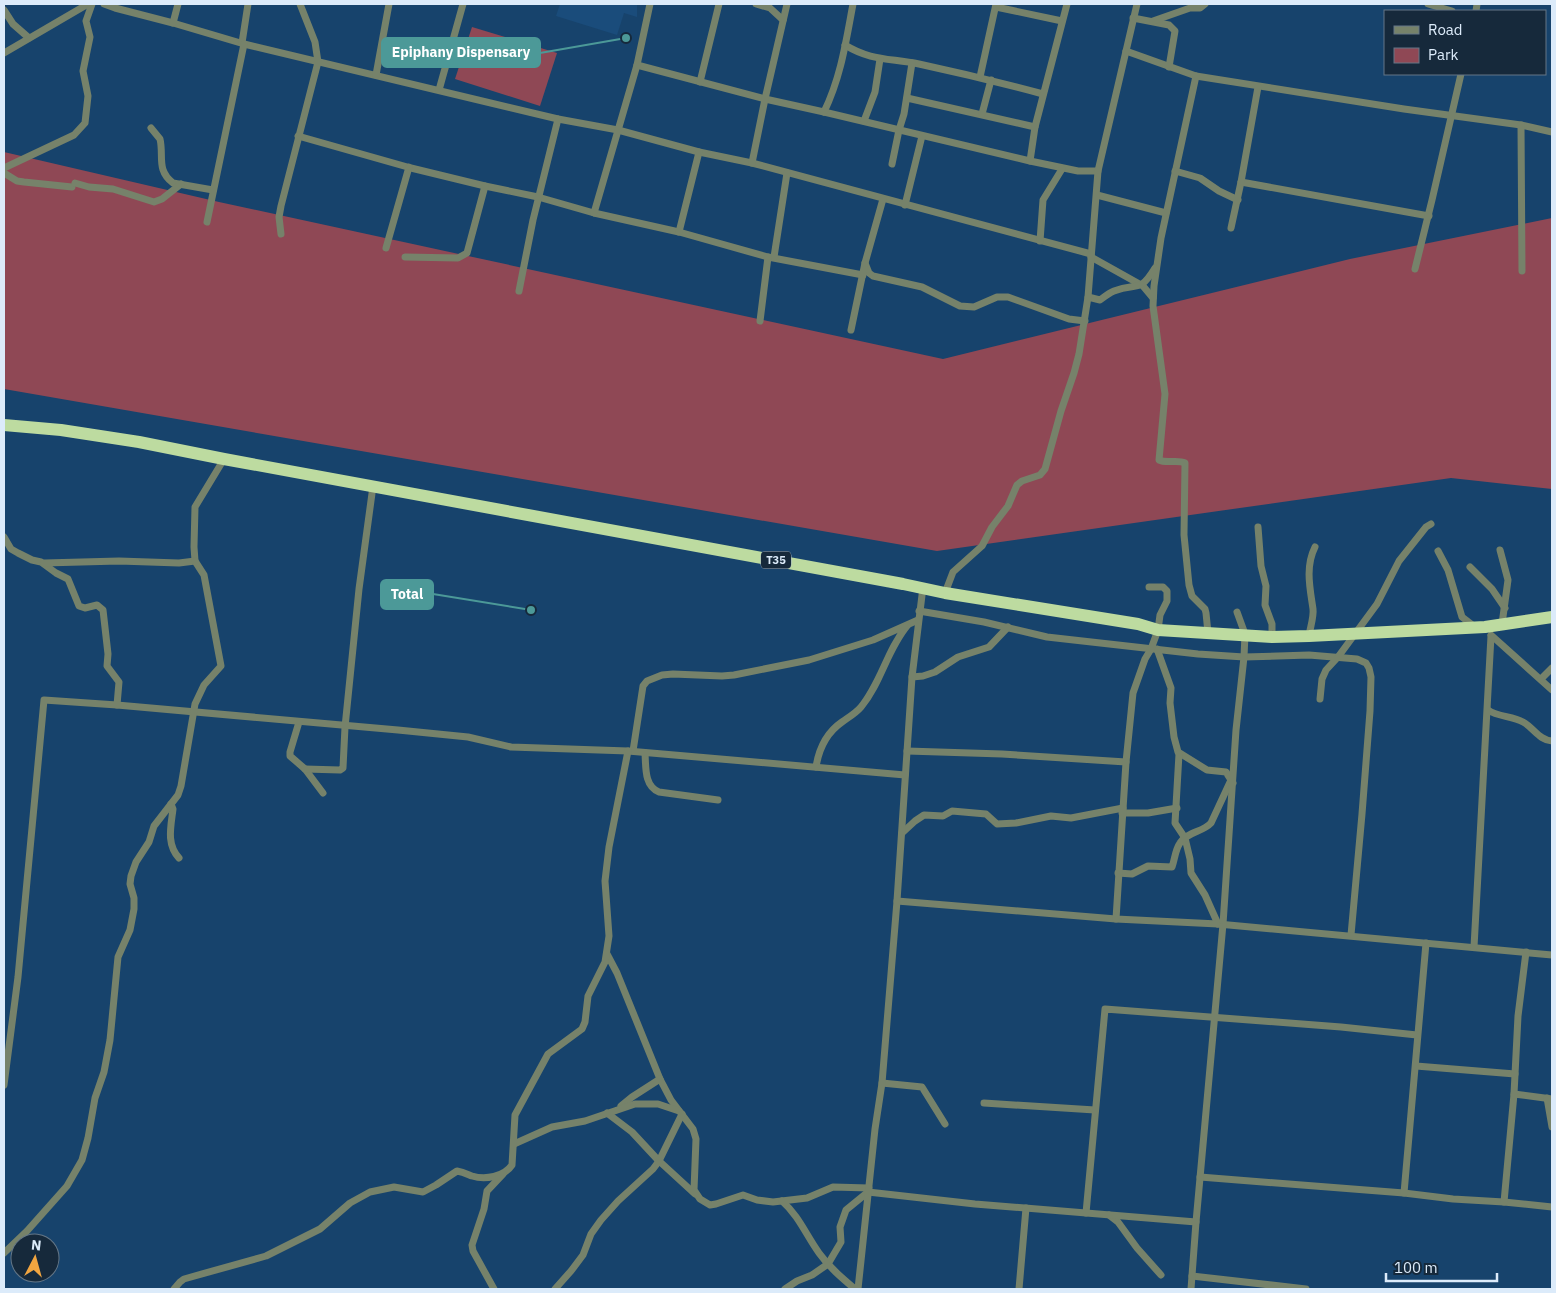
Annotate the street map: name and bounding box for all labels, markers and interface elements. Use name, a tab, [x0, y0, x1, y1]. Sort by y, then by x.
legend	[1384, 10, 1546, 75]
text: Road	[1428, 20, 1463, 39]
callout: Epiphany Dispensary	[382, 38, 540, 67]
text: Epiphany Dispensary	[392, 43, 531, 61]
text: Park	[1428, 45, 1458, 64]
road number: T35	[761, 552, 791, 568]
callout: Total	[381, 580, 433, 609]
text: Total	[391, 585, 423, 603]
north arrow	[10, 1233, 60, 1283]
text: N	[30, 1236, 42, 1255]
scale bar	[1386, 1250, 1497, 1282]
text: 100 m	[1394, 1258, 1438, 1277]

